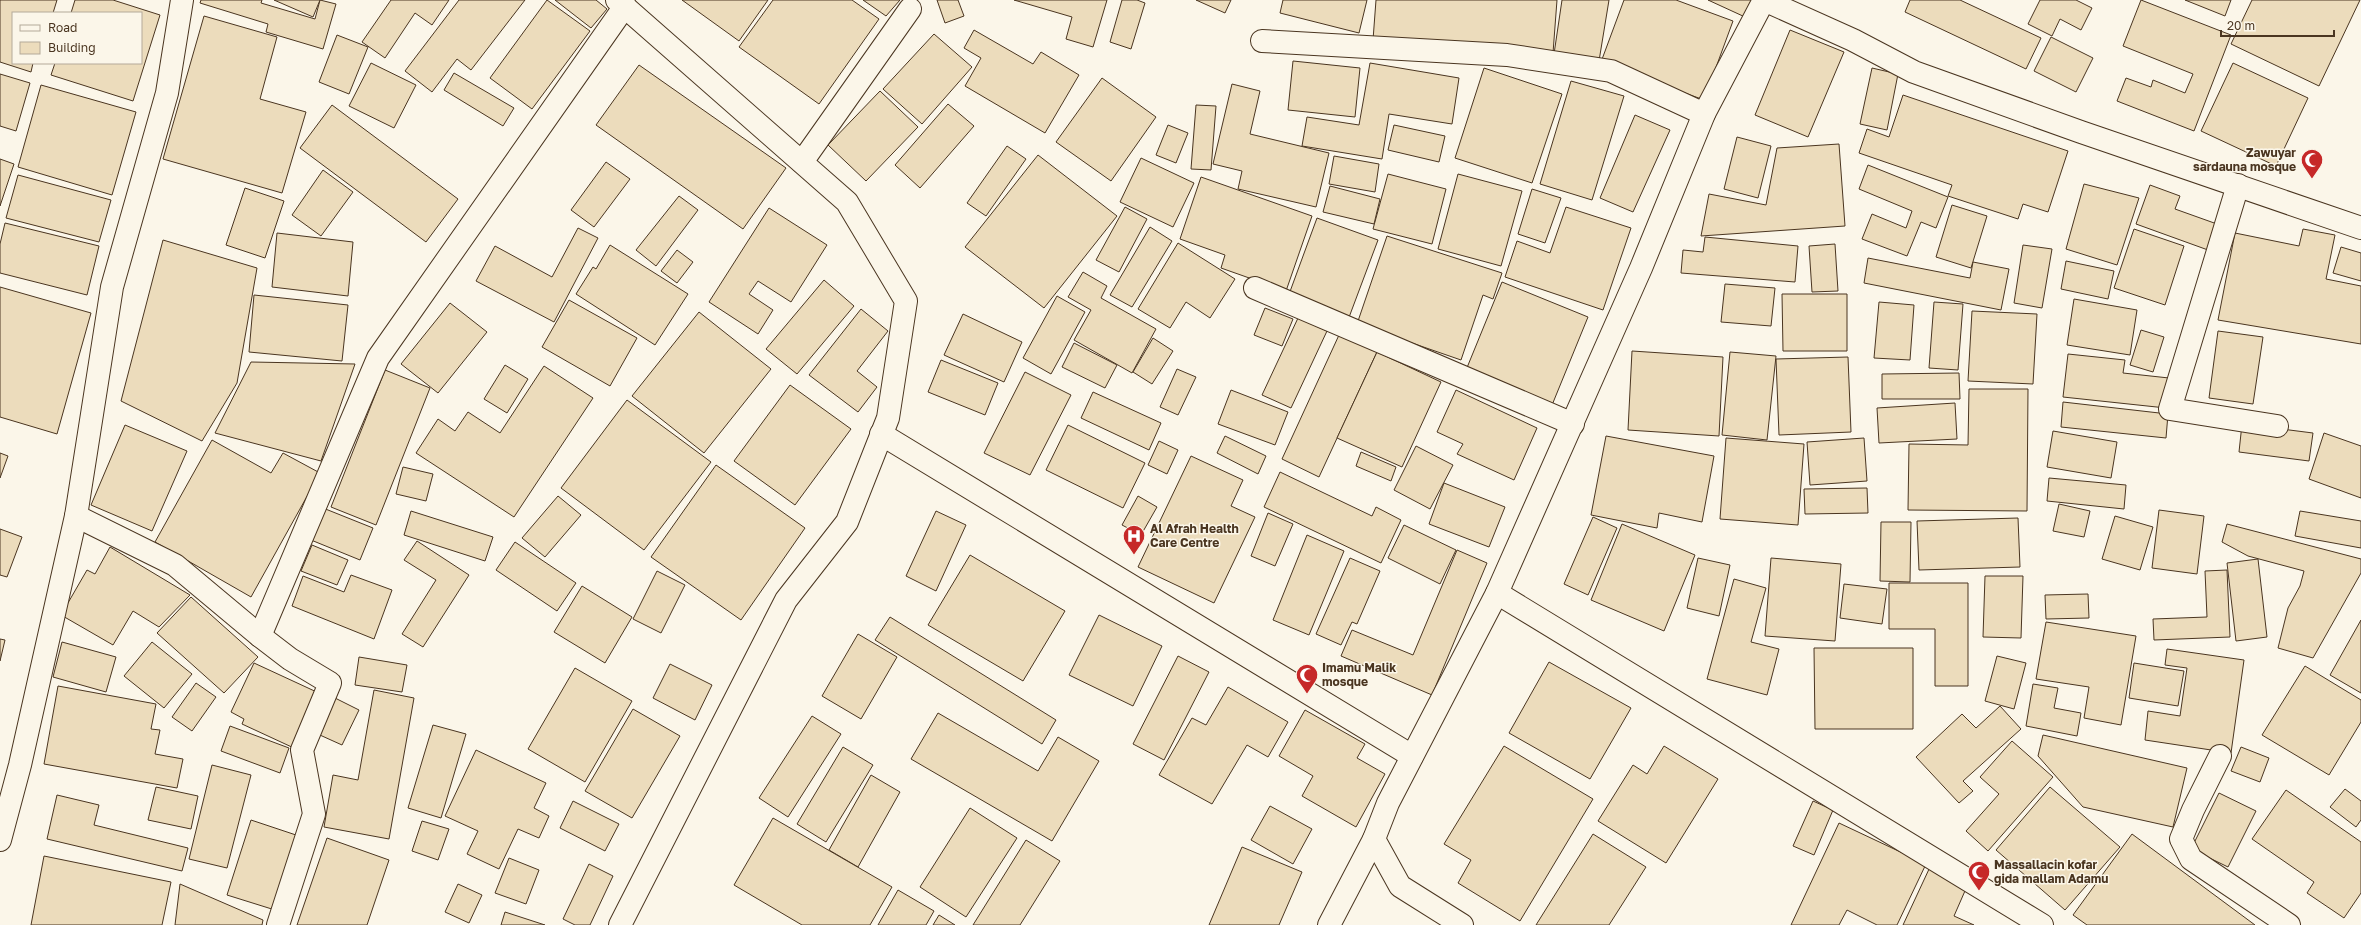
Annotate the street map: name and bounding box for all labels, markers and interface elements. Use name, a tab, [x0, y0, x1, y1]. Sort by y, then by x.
legend	[12, 12, 142, 64]
scale bar	[2221, 12, 2334, 38]
text: 20 m	[2227, 18, 2255, 33]
text: Road	[48, 20, 77, 35]
text: Building	[48, 40, 96, 55]
place label: Zawuyar sardauna mosque	[2193, 145, 2296, 174]
mosque icon: Zawuyar sardauna mosque	[2299, 147, 2325, 180]
place label: Al Afrah Health Care Centre	[1150, 521, 1239, 550]
hospital icon: Al Afrah Health Care Centre	[1121, 523, 1147, 556]
place label: Imamu Malik mosque	[1322, 660, 1396, 689]
mosque icon: Imamu Malik mosque	[1294, 662, 1320, 695]
place label: Massallacin kofar gida mallam Adamu	[1994, 857, 2108, 886]
mosque icon: Massallacin kofar gida mallam Adamu	[1966, 859, 1992, 892]

